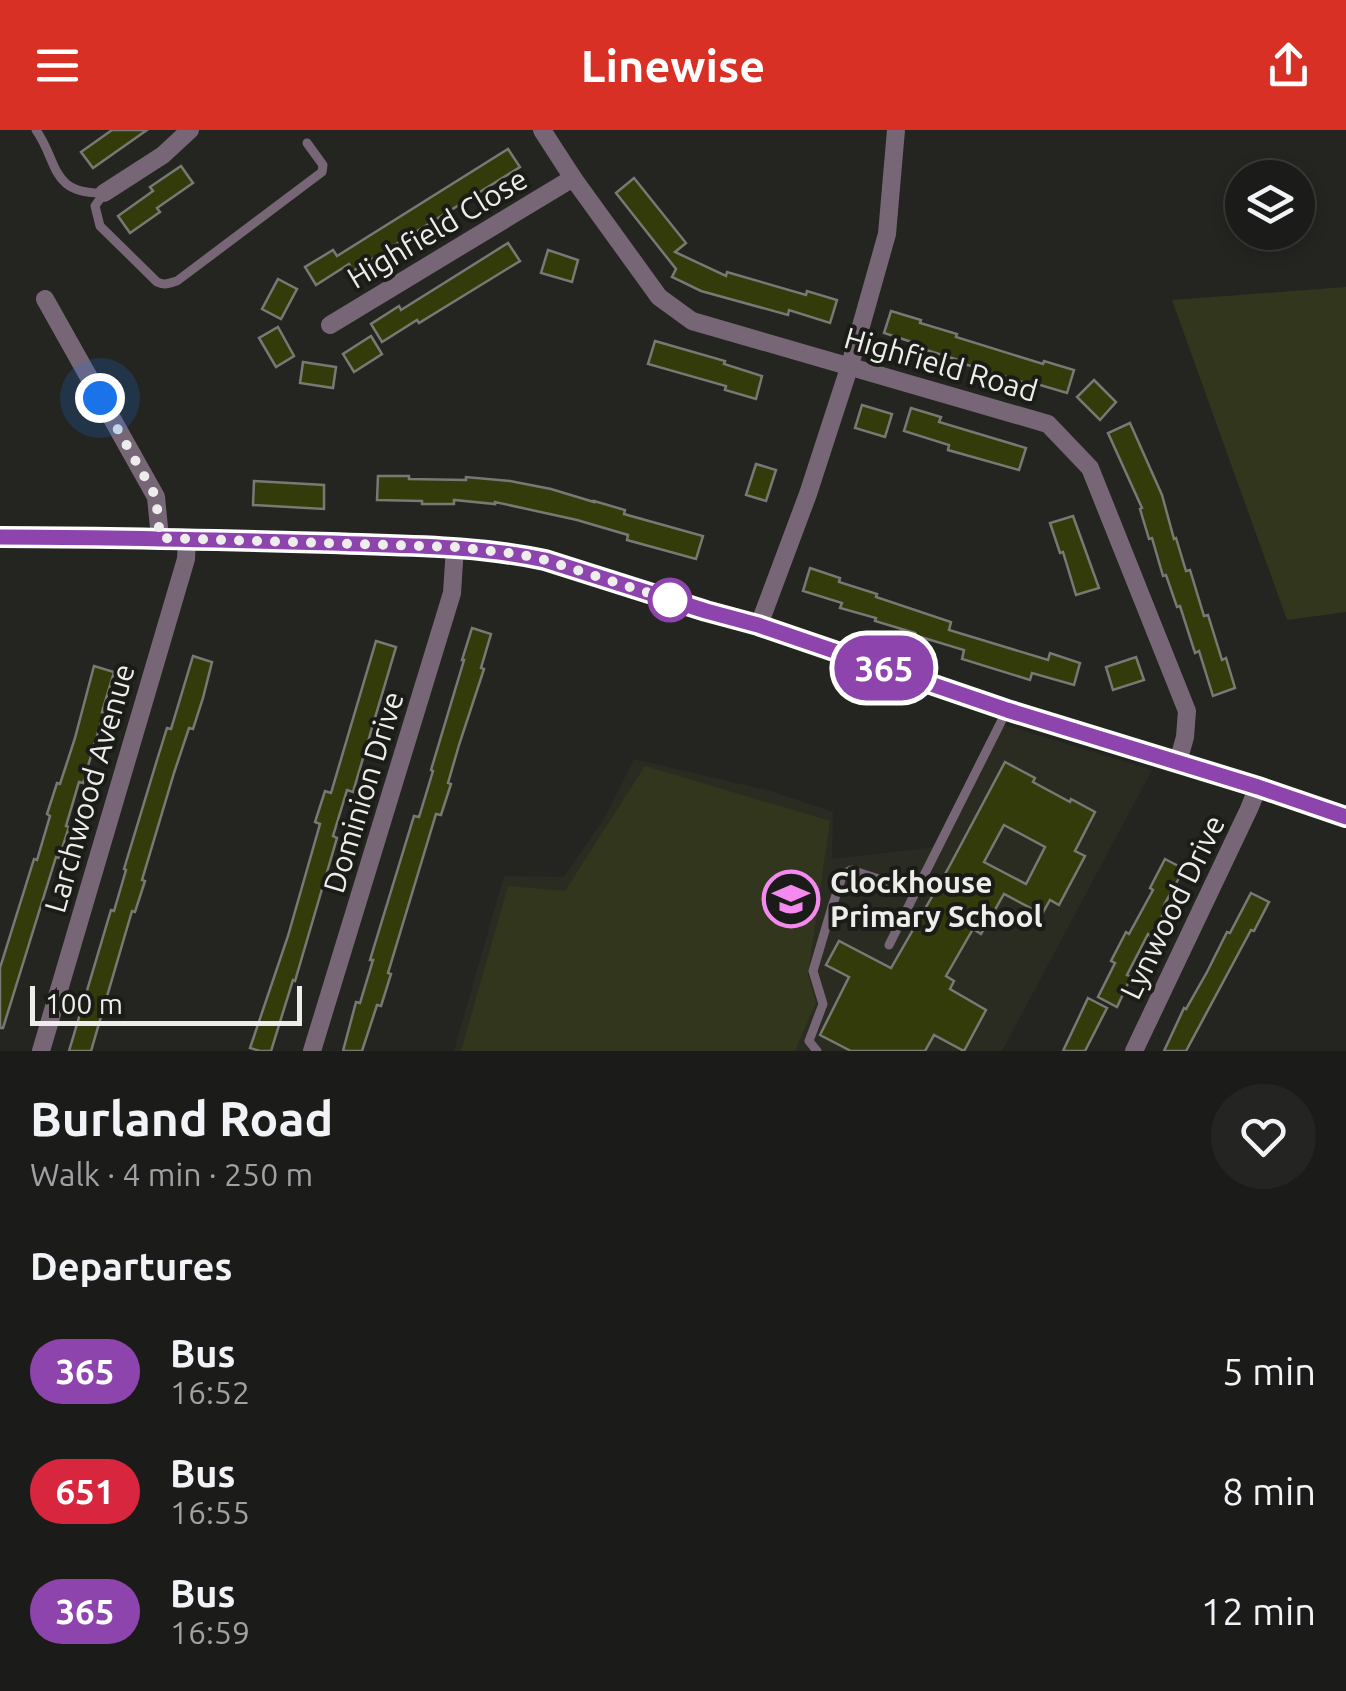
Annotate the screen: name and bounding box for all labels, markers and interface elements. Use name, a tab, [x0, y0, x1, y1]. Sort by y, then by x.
icon: menu	[30, 38, 85, 93]
icon: share	[1261, 38, 1316, 93]
text: Linewise	[581, 40, 765, 91]
map controls	[1225, 160, 1315, 250]
button: layers	[1225, 160, 1315, 250]
street label: Highfield Close	[341, 161, 533, 295]
street label: Highfield Road	[841, 320, 1041, 408]
your location	[75, 373, 125, 423]
unlabelled marker	[649, 579, 691, 621]
line badge: 365	[826, 636, 942, 700]
text: 365	[854, 648, 914, 688]
street label: Larchwood Avenue	[37, 660, 141, 916]
street label: Dominion Drive	[316, 687, 410, 897]
street label: Lynwood Drive	[1113, 810, 1231, 1004]
place label: Clockhouse Primary School	[830, 865, 1043, 933]
school or university icon: Clockhouse Primary School	[761, 869, 821, 929]
scale bar	[30, 981, 302, 1026]
text: 100 m	[45, 988, 123, 1019]
button: heart	[1211, 1084, 1316, 1189]
text: Burland Road	[30, 1091, 333, 1145]
text: Walk · 4 min · 250 m	[30, 1156, 313, 1192]
text: Departures	[30, 1245, 232, 1287]
text: Bus	[170, 1332, 235, 1374]
text: 5 min	[1222, 1350, 1316, 1392]
text: 365	[55, 1351, 115, 1391]
text: 16:52	[170, 1374, 250, 1410]
text: Bus	[170, 1452, 235, 1494]
text: 8 min	[1222, 1470, 1316, 1512]
text: 651	[55, 1471, 115, 1511]
text: 16:55	[170, 1494, 250, 1530]
text: Bus	[170, 1572, 235, 1614]
text: 12 min	[1201, 1590, 1316, 1632]
text: 365	[55, 1591, 115, 1631]
text: 16:59	[170, 1614, 250, 1650]

